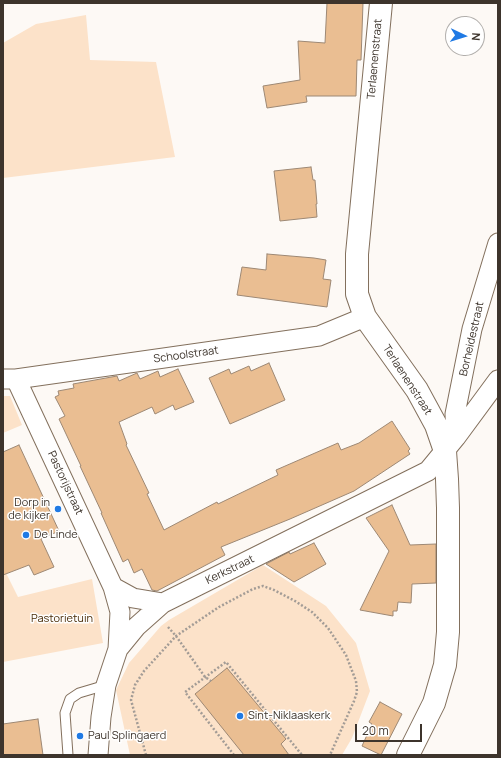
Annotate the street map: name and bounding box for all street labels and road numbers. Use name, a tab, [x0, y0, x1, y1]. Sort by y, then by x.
street label: Terlaenenstraat	[365, 18, 385, 100]
street label: Borheidestraat	[457, 300, 487, 378]
street label: Terlaenenstraat	[379, 342, 435, 418]
street label: Schoolstraat	[153, 344, 219, 366]
street label: Pastorijstraat	[44, 449, 86, 517]
street label: Kerkstraat	[204, 553, 256, 587]

